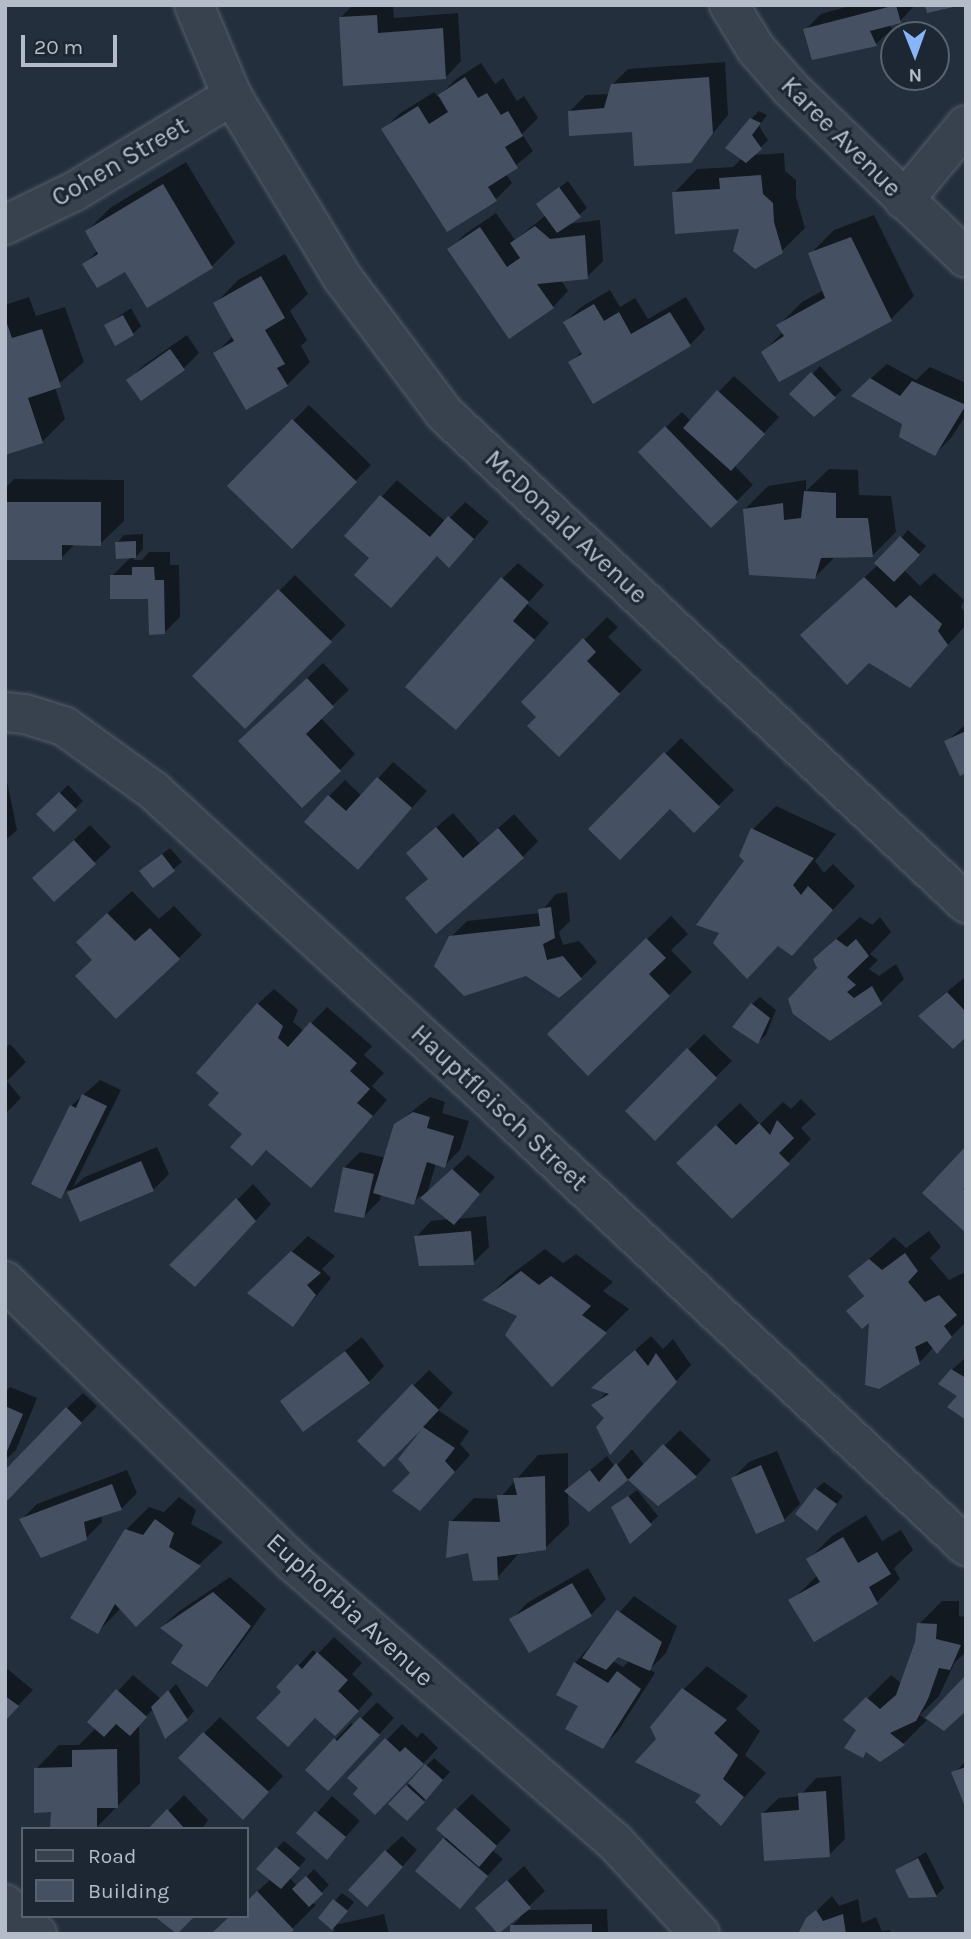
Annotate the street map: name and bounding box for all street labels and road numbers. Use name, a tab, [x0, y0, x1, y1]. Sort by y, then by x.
street label: Karee Avenue	[774, 70, 908, 204]
street label: Cohen Street	[46, 110, 194, 214]
street label: McDonald Avenue	[478, 444, 654, 610]
street label: Hauptfleisch Street	[404, 1018, 594, 1198]
street label: Euphorbia Avenue	[260, 1527, 440, 1693]

